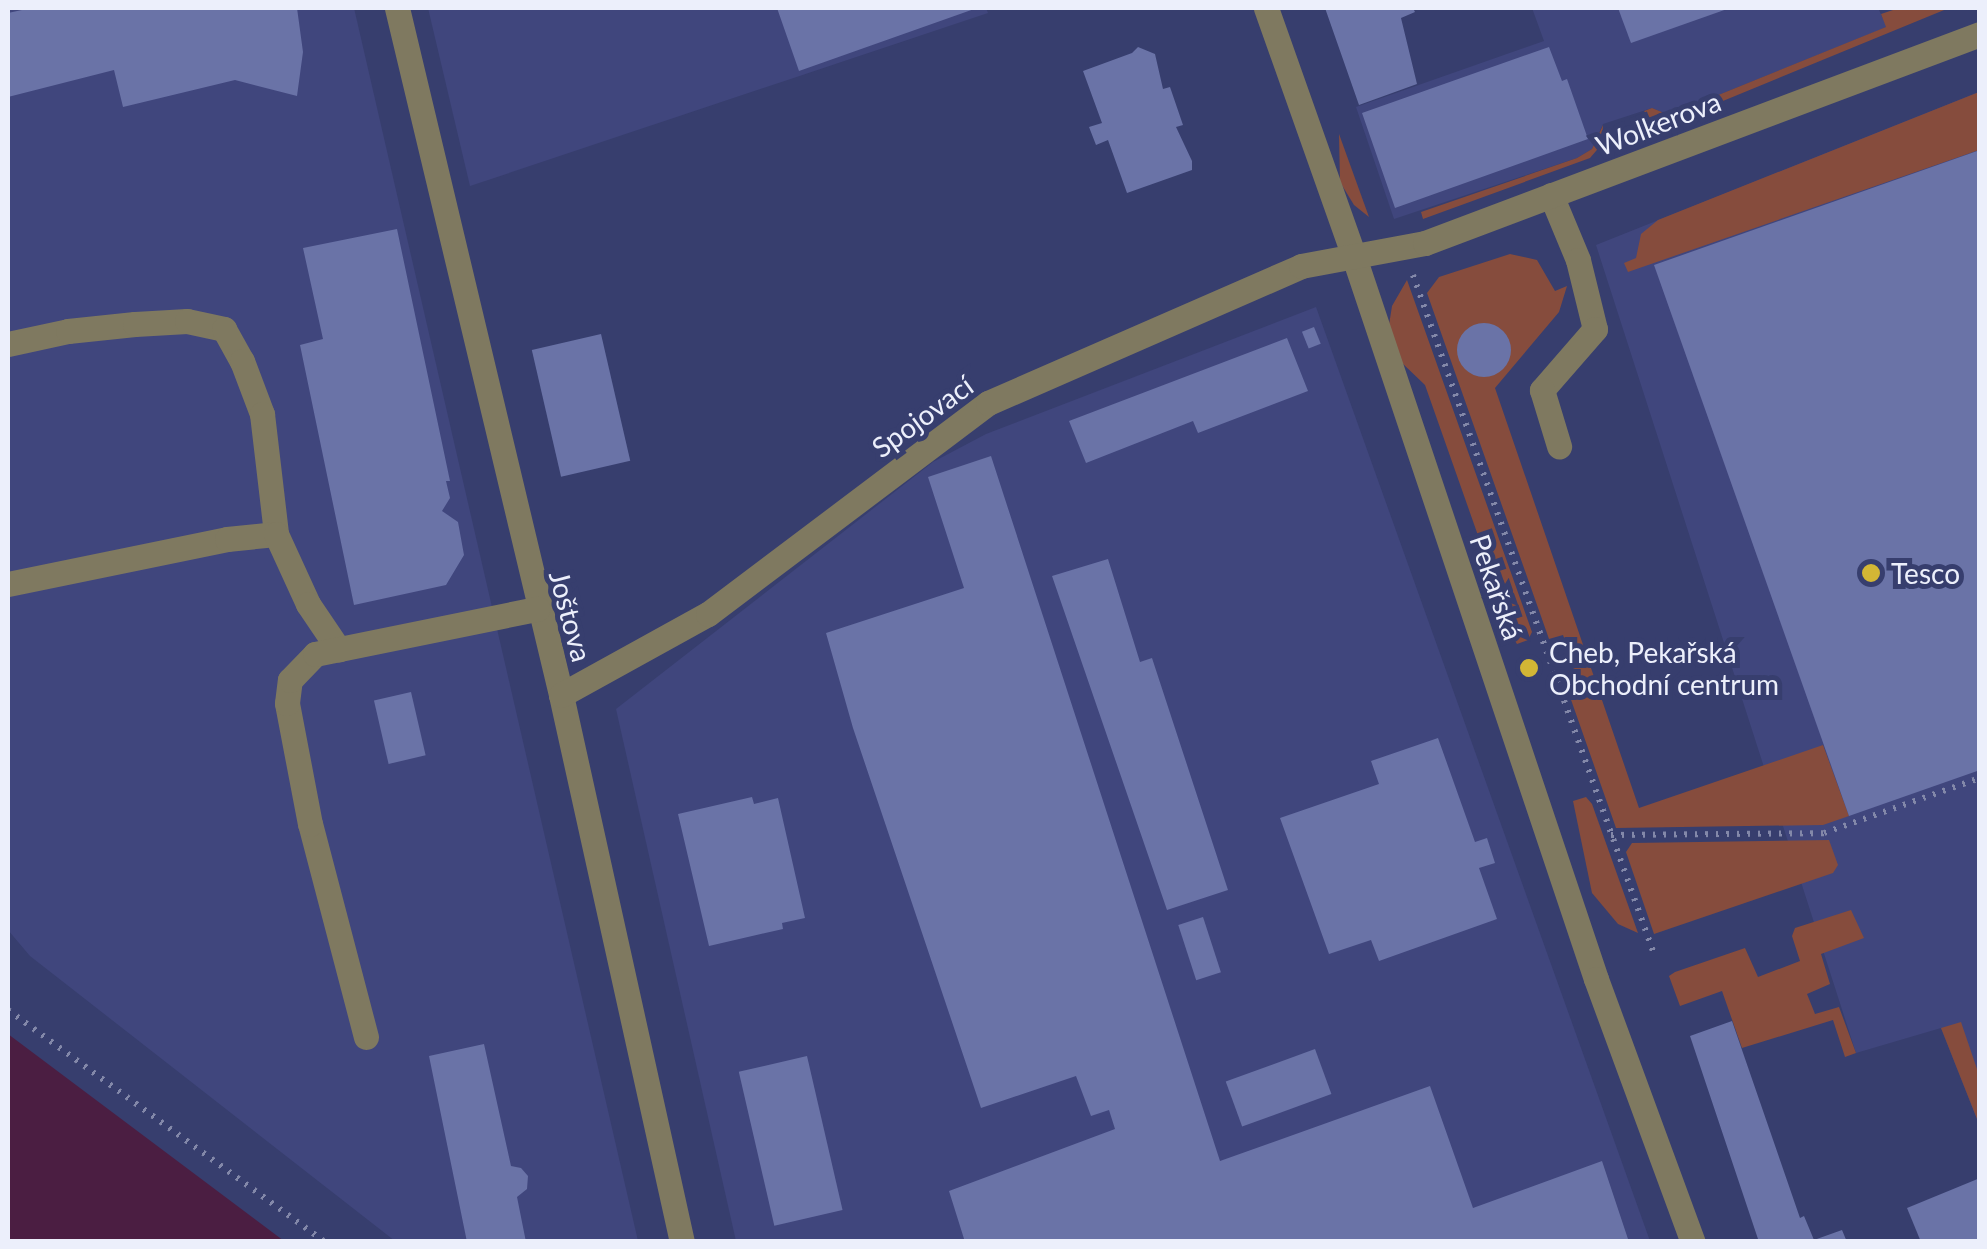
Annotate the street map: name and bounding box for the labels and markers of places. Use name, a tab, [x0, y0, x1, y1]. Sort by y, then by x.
place label: Tesco	[1891, 556, 1960, 590]
marker: Tesco	[1860, 562, 1882, 584]
place label: Cheb, Pekařská Obchodní centrum	[1549, 635, 1779, 701]
marker: Cheb, Pekařská Obchodní centrum	[1518, 657, 1540, 679]

